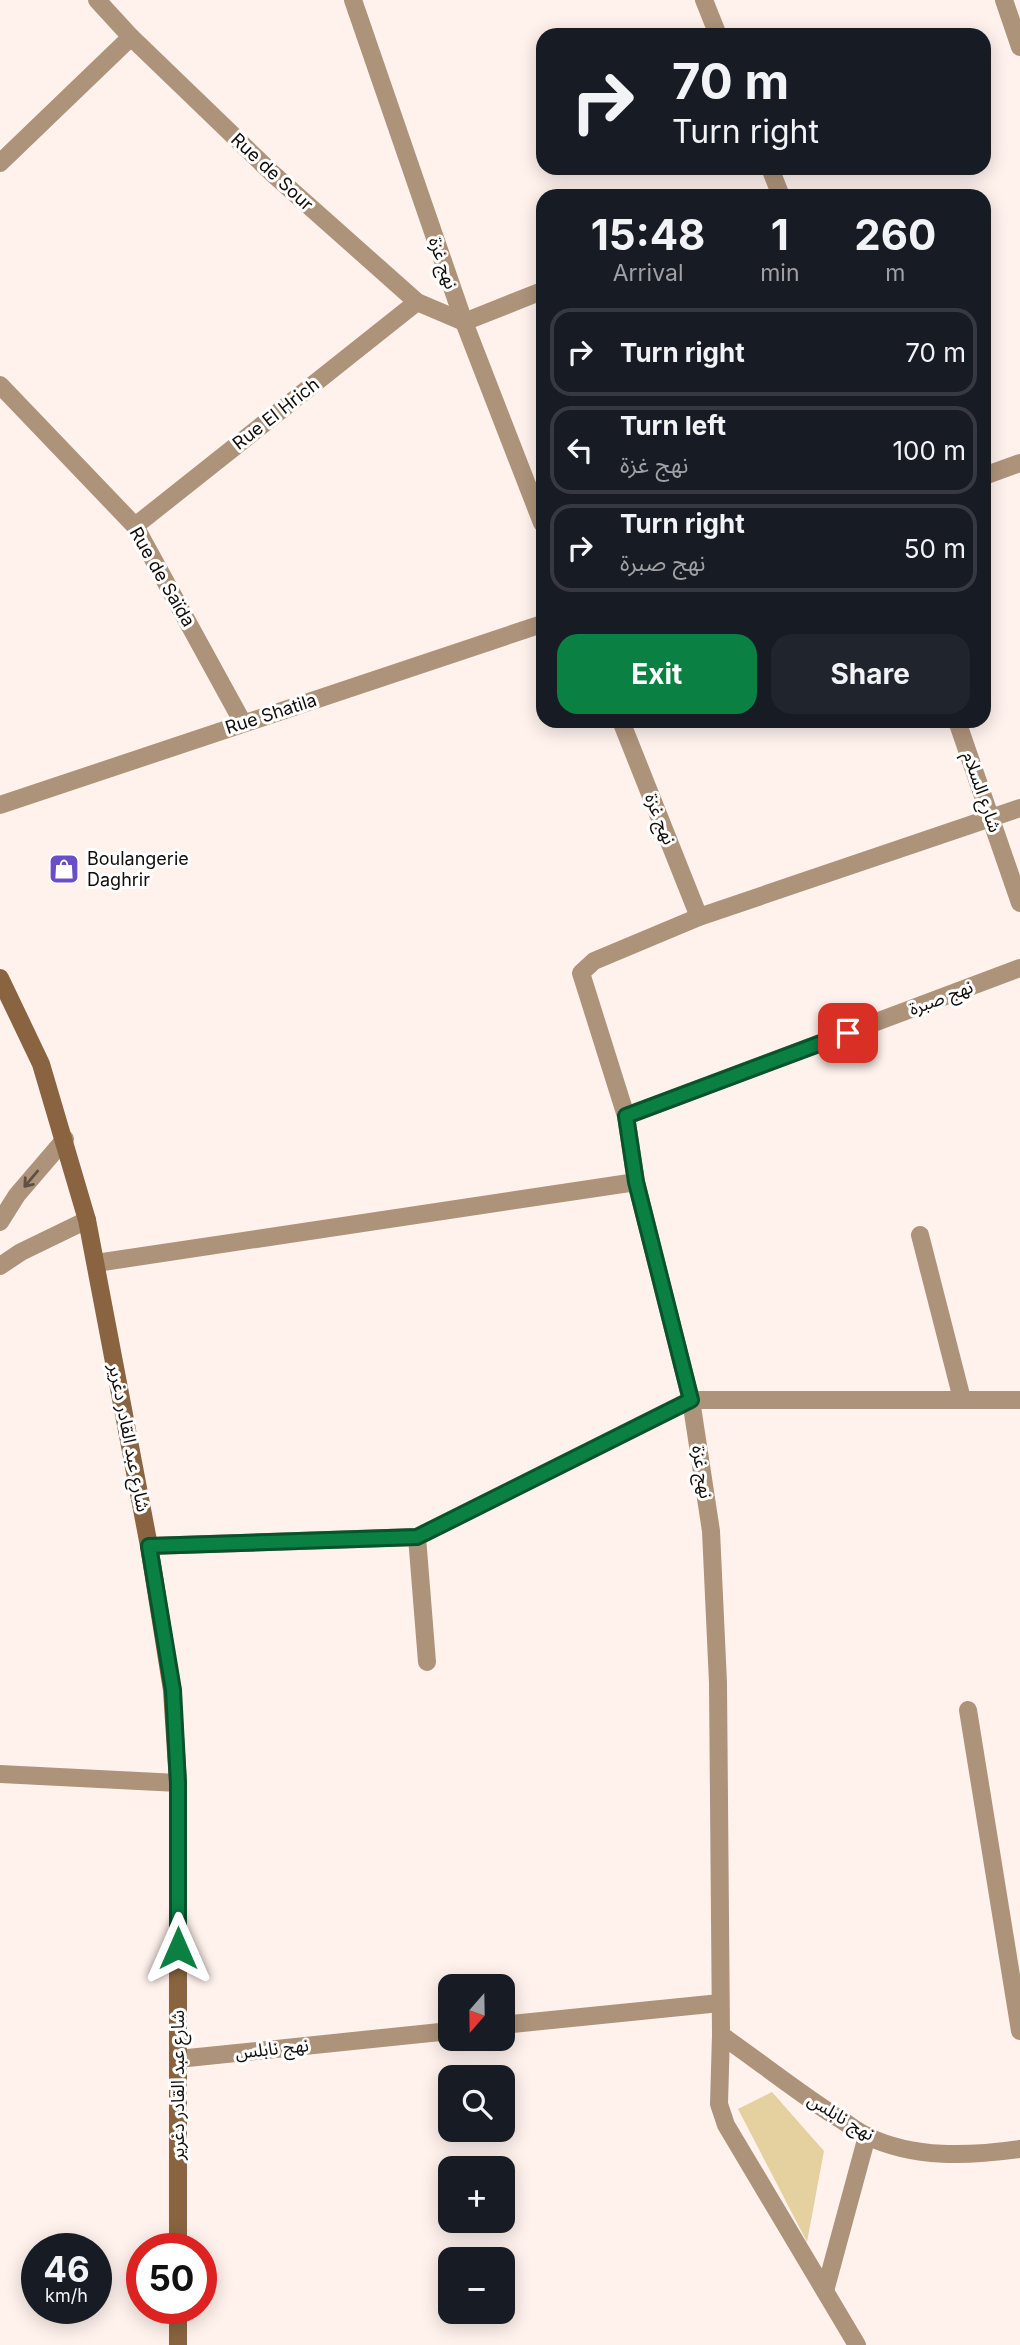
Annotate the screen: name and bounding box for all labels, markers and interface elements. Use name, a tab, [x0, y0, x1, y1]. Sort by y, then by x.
text: 70 m	[672, 52, 789, 111]
icon: right	[557, 56, 648, 147]
text: Turn right	[672, 112, 819, 151]
street label: Rue de Sour	[227, 128, 318, 215]
text: 15:48	[591, 209, 705, 260]
text: 1	[771, 209, 789, 260]
text: 260	[854, 209, 936, 260]
street label: نهج غزة	[422, 234, 462, 293]
text: Arrival	[613, 259, 683, 287]
text: min	[760, 259, 799, 287]
text: m	[885, 259, 905, 287]
icon: right	[561, 333, 599, 371]
text: Turn right	[620, 337, 745, 368]
text: 70 m	[905, 337, 966, 368]
street label: Rue El Hrich	[228, 373, 323, 454]
text: Turn left	[620, 410, 726, 441]
icon: left	[561, 431, 599, 469]
text: 100 m	[893, 435, 966, 466]
text: نهج غزة	[620, 451, 688, 479]
text: Turn right	[620, 508, 745, 539]
street label: Rue de Saïda	[125, 523, 199, 630]
icon: right	[561, 529, 599, 567]
text: 50 m	[904, 533, 966, 564]
text: نهج صبرة	[620, 549, 705, 577]
button: Exit	[557, 634, 757, 714]
button: Share	[771, 634, 970, 714]
street label: Rue Shatila	[223, 689, 319, 738]
street label: شارع السلام	[955, 749, 1006, 836]
street label: نهج غزة	[638, 790, 680, 849]
place label: Boulangerie Daghrir	[87, 848, 189, 890]
shop icon: Boulangerie Daghrir	[47, 852, 81, 886]
street label: نهج صبرة	[906, 976, 977, 1022]
pin	[818, 1003, 878, 1063]
icon: arrive	[829, 1014, 867, 1052]
one-way arrow	[23, 1170, 39, 1188]
street label: شارع عبد القادر دغرير	[101, 1361, 154, 1514]
street label: نهج غزة	[685, 1444, 717, 1500]
position arrow	[141, 1911, 215, 1985]
north arrow	[438, 1974, 514, 2051]
map controls	[438, 1974, 515, 2324]
street label: شارع عبد القادر دغرير	[167, 2010, 192, 2161]
street label: نهج نابلس	[234, 2034, 310, 2066]
button: search	[438, 2065, 515, 2142]
street label: نهج نابلس	[803, 2089, 878, 2147]
button: +	[438, 2156, 515, 2233]
speed limit sign: 50	[126, 2233, 217, 2324]
button: −	[438, 2247, 515, 2324]
text: 46	[43, 2248, 90, 2290]
text: km/h	[45, 2285, 88, 2306]

